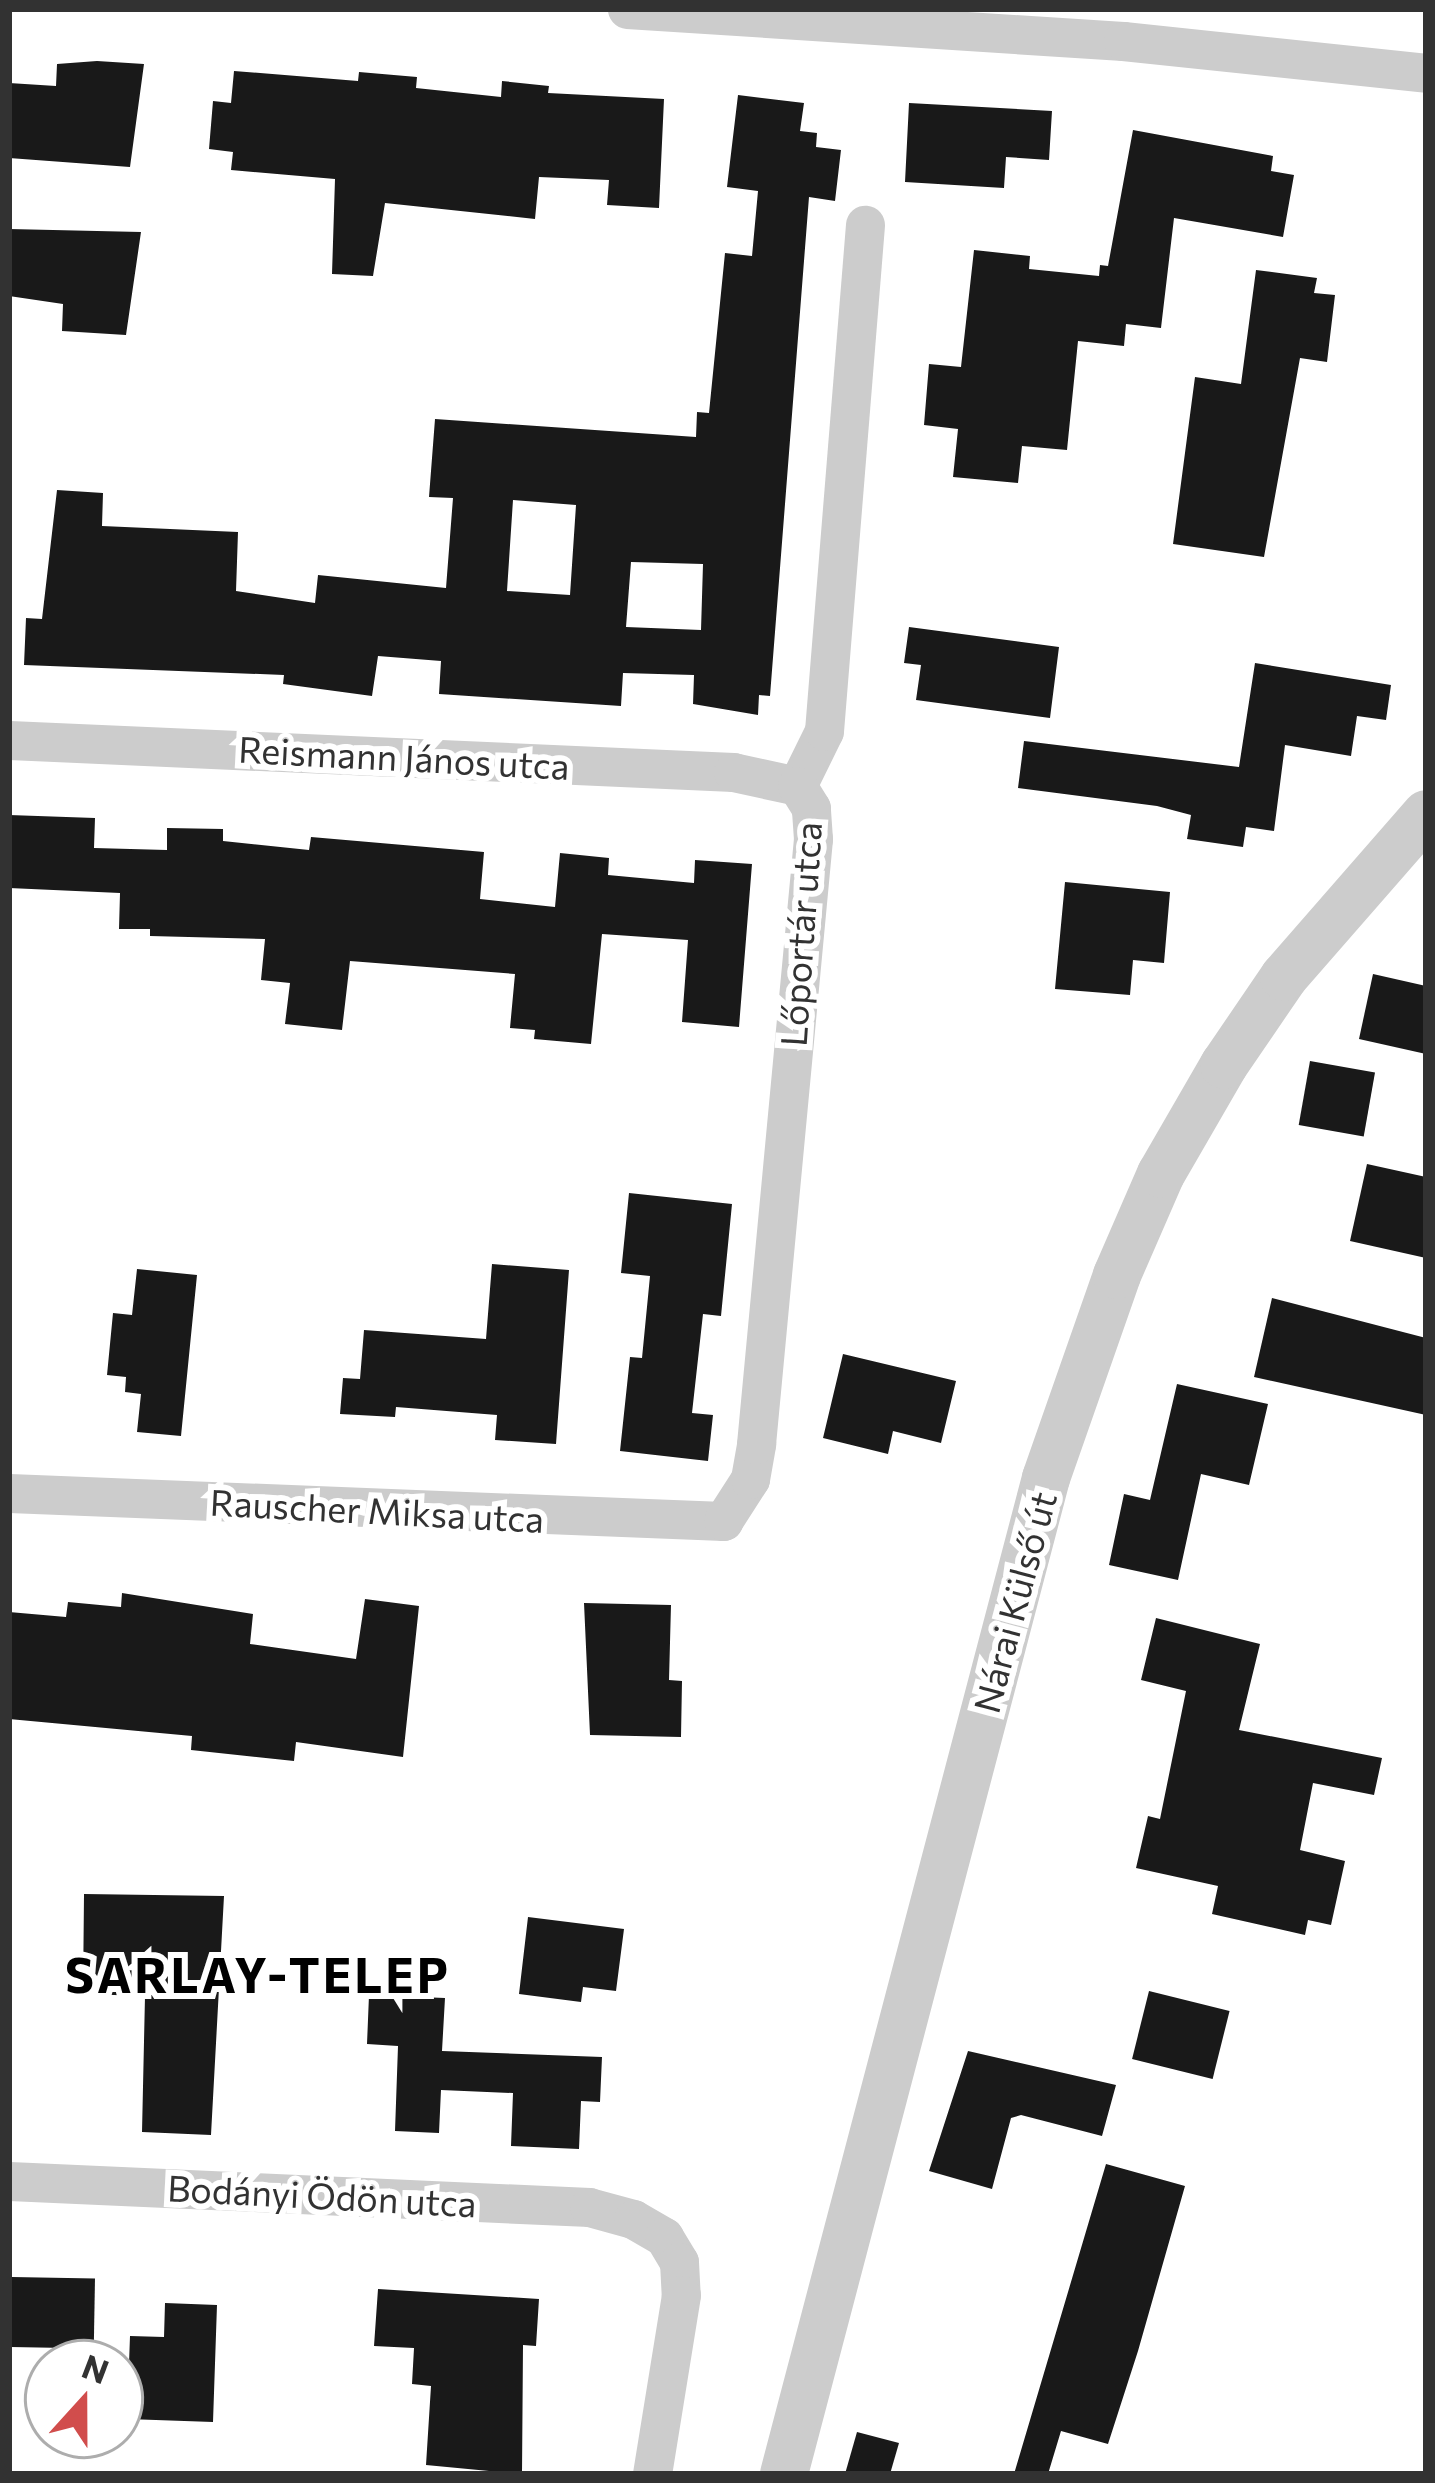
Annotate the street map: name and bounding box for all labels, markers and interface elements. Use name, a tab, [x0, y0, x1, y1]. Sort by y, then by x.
street label: Reismann János utca	[237, 727, 571, 787]
street label: Lőportár utca	[771, 820, 829, 1048]
street label: Rauscher Miksa utca	[209, 1480, 545, 1540]
street label: Nárai Külső út	[964, 1487, 1064, 1717]
district label: SARLAY-TELEP	[65, 1945, 451, 2003]
street label: Bodányi Ödön utca	[166, 2165, 478, 2225]
north arrow	[24, 2339, 144, 2459]
text: N	[77, 2344, 115, 2391]

